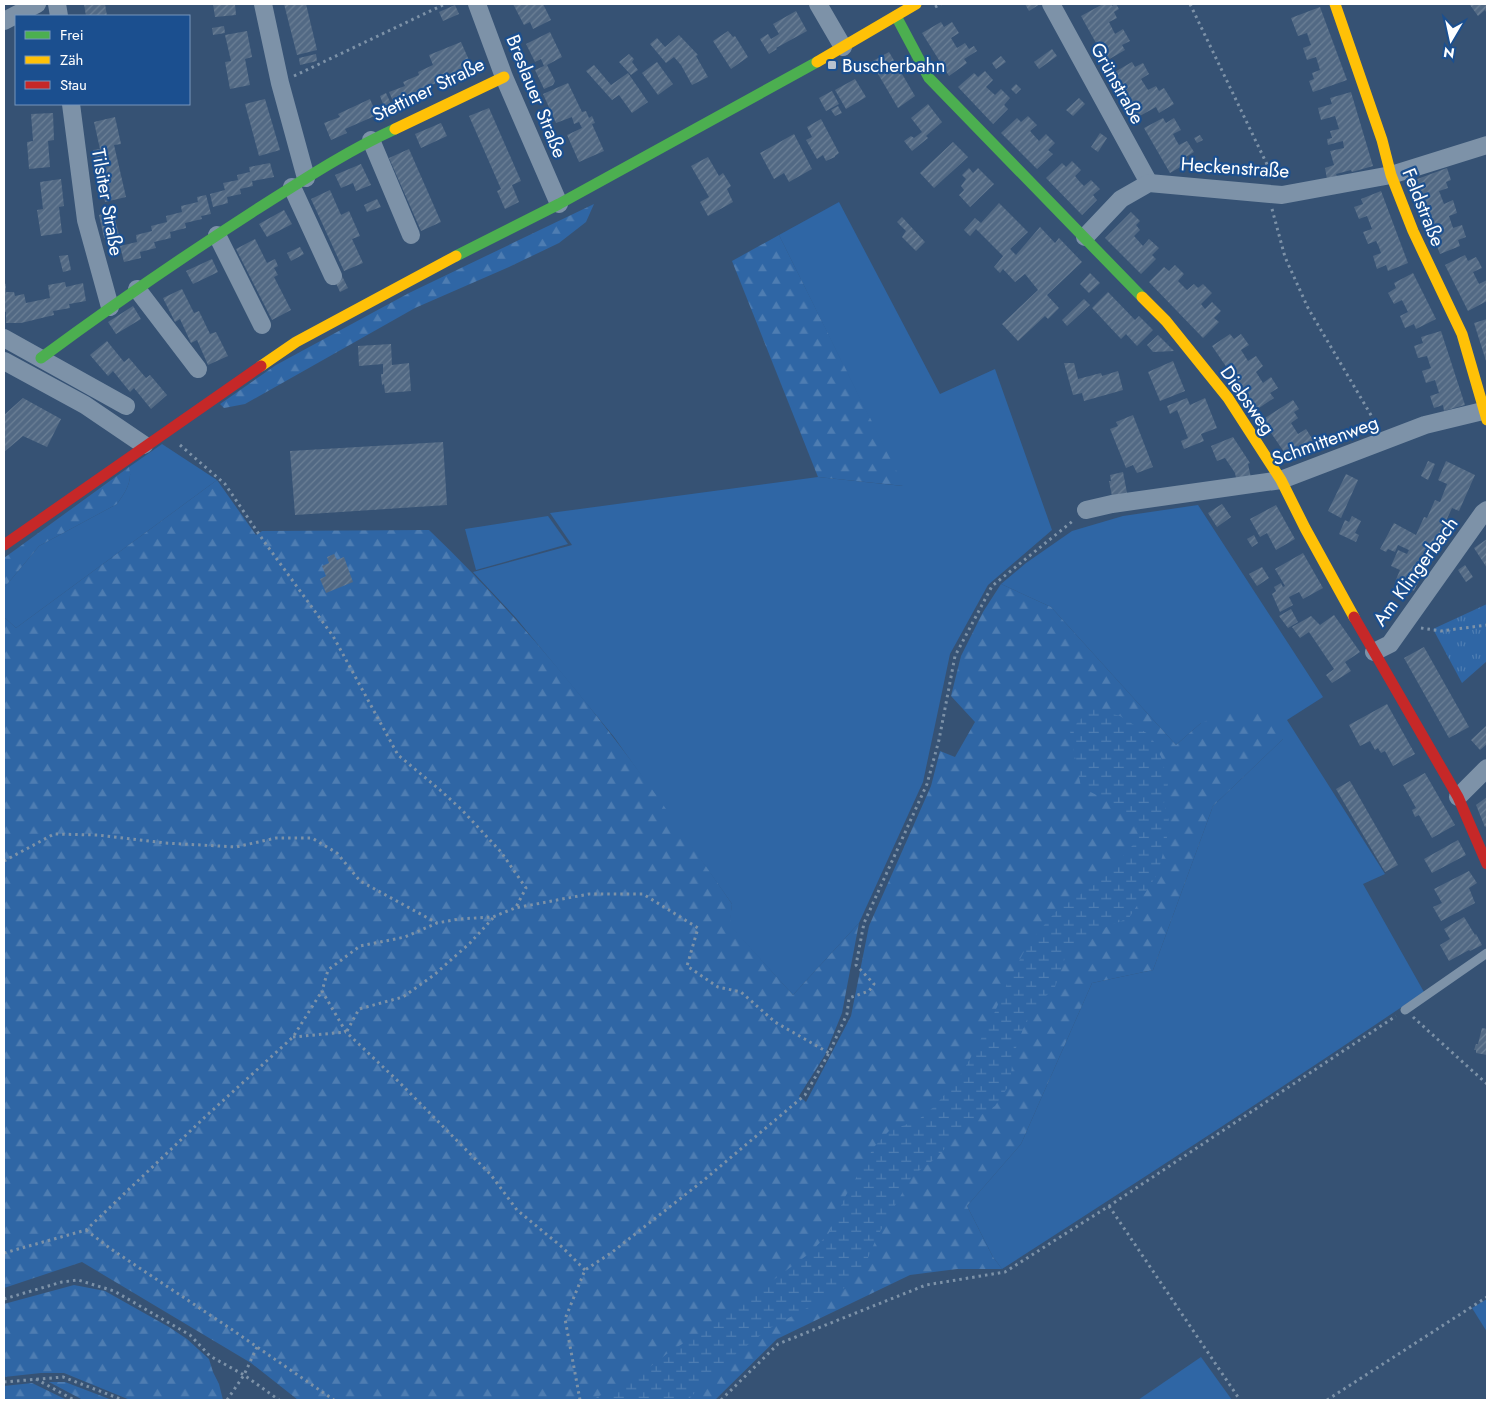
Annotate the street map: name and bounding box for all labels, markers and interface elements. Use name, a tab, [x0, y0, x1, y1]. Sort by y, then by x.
legend	[15, 15, 190, 105]
north arrow	[1426, 15, 1476, 65]
text: Frei	[60, 24, 84, 46]
street label: Breslauer Straße	[499, 30, 574, 162]
street label: Grünstraße	[1084, 38, 1151, 129]
text: N	[1442, 42, 1456, 64]
text: Zäh	[60, 49, 83, 71]
street label: Stettiner Straße	[367, 50, 489, 128]
place label: Buscherbahn	[842, 52, 946, 79]
marker: Buscherbahn	[826, 59, 838, 71]
text: Stau	[60, 74, 87, 96]
street label: Tilsiter Straße	[85, 146, 130, 258]
street label: Heckenstraße	[1180, 150, 1290, 185]
street label: Feldstraße	[1396, 164, 1452, 251]
street label: Diebsweg	[1214, 360, 1281, 441]
street label: Schmittenweg	[1268, 409, 1382, 472]
street label: Am Klingerbach	[1366, 511, 1464, 632]

